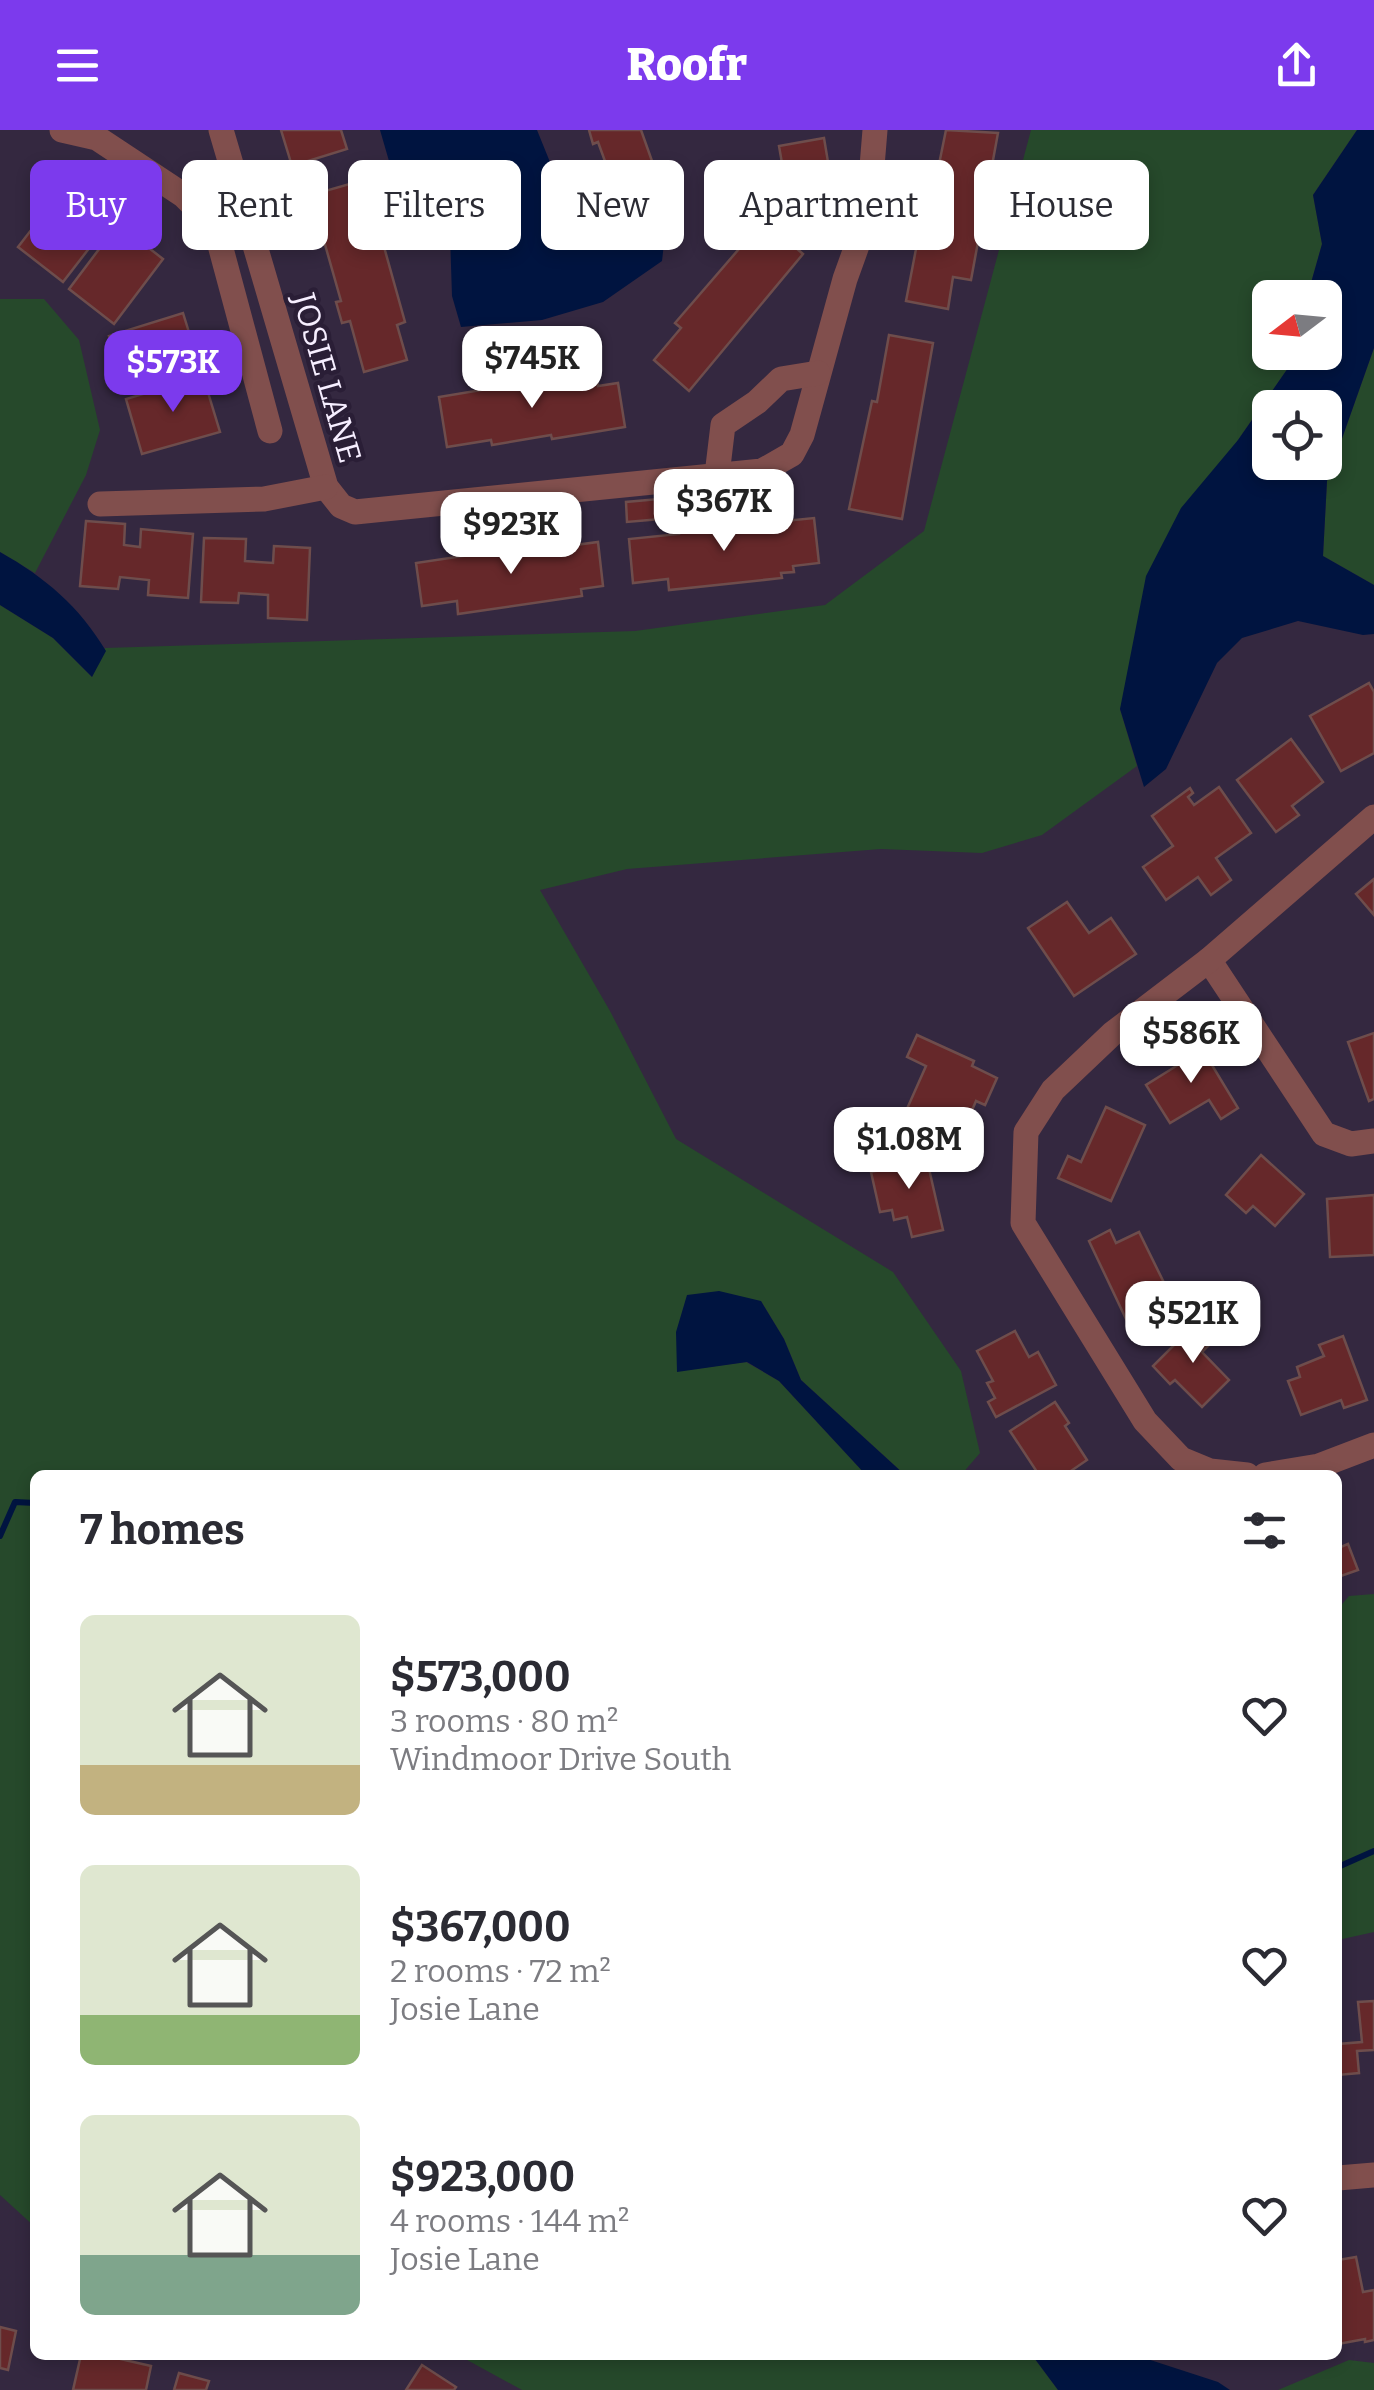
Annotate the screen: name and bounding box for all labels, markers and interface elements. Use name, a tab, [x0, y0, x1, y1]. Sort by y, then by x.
icon: menu	[50, 38, 105, 93]
text: Roofr	[627, 38, 747, 92]
icon: share	[1269, 38, 1324, 93]
chip: Buy	[30, 160, 162, 250]
chip: Rent	[182, 160, 328, 250]
chip: Filters	[348, 160, 521, 250]
chip: New	[541, 160, 684, 250]
chip: Apartment	[704, 160, 954, 250]
chip: House	[974, 160, 1149, 250]
north arrow	[1252, 280, 1342, 370]
map controls	[1252, 280, 1342, 480]
street label: JOSIE LANE	[284, 288, 369, 467]
pin: $745K	[462, 326, 602, 411]
pin: $573K	[103, 330, 243, 415]
text: $745K	[484, 339, 580, 377]
text: $573K	[126, 343, 220, 381]
button: locate	[1252, 390, 1342, 480]
pin: $367K	[654, 469, 794, 554]
text: $367K	[676, 482, 772, 520]
pin: $923K	[441, 492, 581, 577]
text: $923K	[462, 505, 560, 543]
pin: $586K	[1121, 1001, 1261, 1086]
text: $586K	[1142, 1014, 1240, 1052]
pin: $1.08M	[828, 1107, 990, 1192]
text: $1.08M	[856, 1120, 962, 1158]
pin: $521K	[1123, 1281, 1263, 1366]
text: $521K	[1147, 1294, 1239, 1332]
icon: filters	[1237, 1503, 1292, 1558]
text: 7 homes	[80, 1505, 245, 1555]
text: $573,000	[390, 1652, 571, 1702]
icon: home	[160, 1655, 280, 1775]
icon: heart	[1237, 1688, 1292, 1743]
text: 3 rooms · 80 m²	[390, 1702, 618, 1740]
text: Windmoor Drive South	[390, 1740, 731, 1778]
text: $367,000	[390, 1902, 571, 1952]
icon: home	[160, 1905, 280, 2025]
icon: heart	[1237, 1938, 1292, 1993]
text: 2 rooms · 72 m²	[390, 1952, 611, 1990]
text: Josie Lane	[390, 1990, 540, 2028]
text: $923,000	[390, 2152, 575, 2202]
icon: home	[160, 2155, 280, 2275]
icon: heart	[1237, 2188, 1292, 2243]
text: 4 rooms · 144 m²	[390, 2202, 629, 2240]
text: Josie Lane	[390, 2240, 540, 2278]

